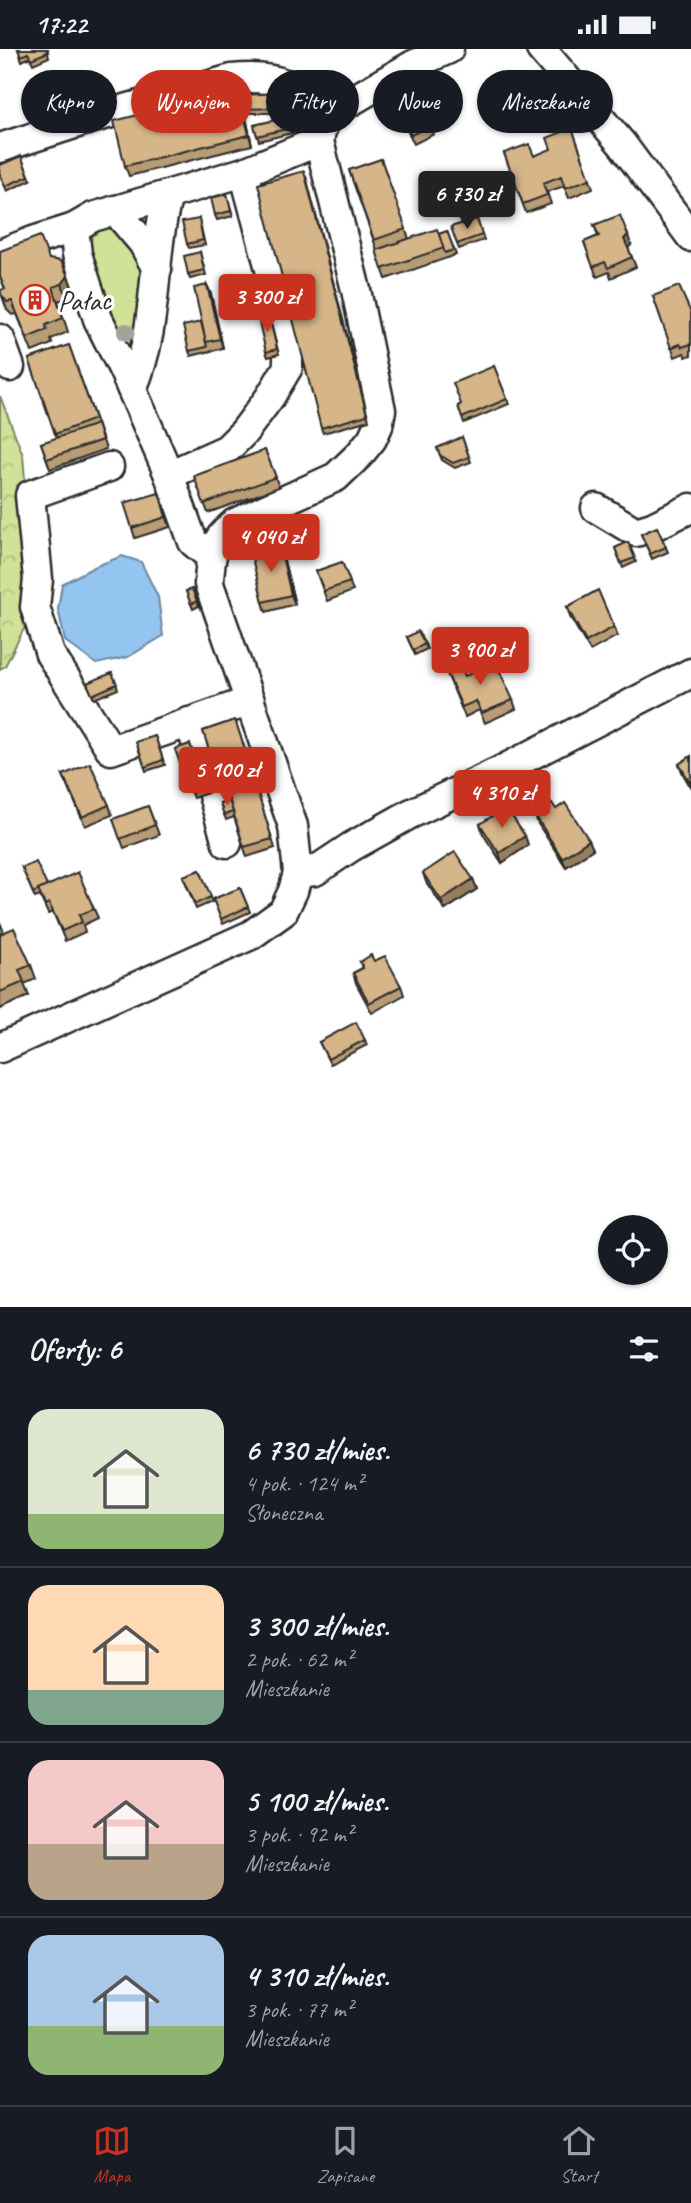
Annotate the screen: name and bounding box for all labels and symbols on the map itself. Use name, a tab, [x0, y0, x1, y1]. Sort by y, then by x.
pin: 6 730 zł	[395, 171, 539, 231]
pin: 3 300 zł	[195, 275, 339, 334]
building icon: Pałac	[18, 283, 52, 317]
place label: Pałac	[58, 283, 113, 318]
pin: 4 040 zł	[199, 515, 343, 574]
pin: 3 900 zł	[408, 627, 552, 687]
pin: 5 100 zł	[155, 747, 299, 807]
pin: 4 310 zł	[430, 771, 574, 830]

